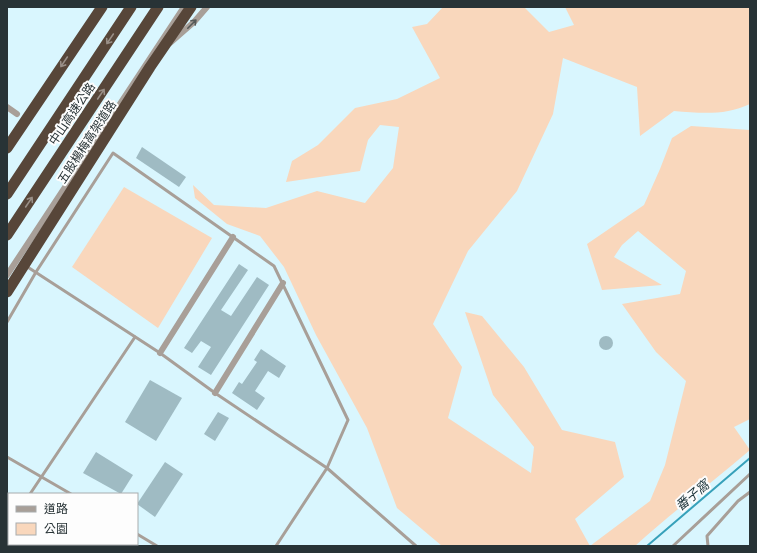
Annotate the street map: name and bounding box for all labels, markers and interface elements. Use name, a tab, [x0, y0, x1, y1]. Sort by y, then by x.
one-way arrow	[187, 19, 197, 28]
one-way arrow	[106, 34, 114, 45]
one-way arrow	[60, 57, 68, 68]
street label: 中山高速公路	[46, 80, 98, 148]
one-way arrow	[97, 88, 105, 100]
street label: 五股楊梅高架道路	[55, 98, 119, 186]
one-way arrow	[25, 196, 33, 208]
water label: 番子窩	[673, 476, 714, 514]
legend	[8, 493, 138, 545]
text: 道路	[44, 502, 68, 516]
text: 公園	[44, 522, 68, 536]

